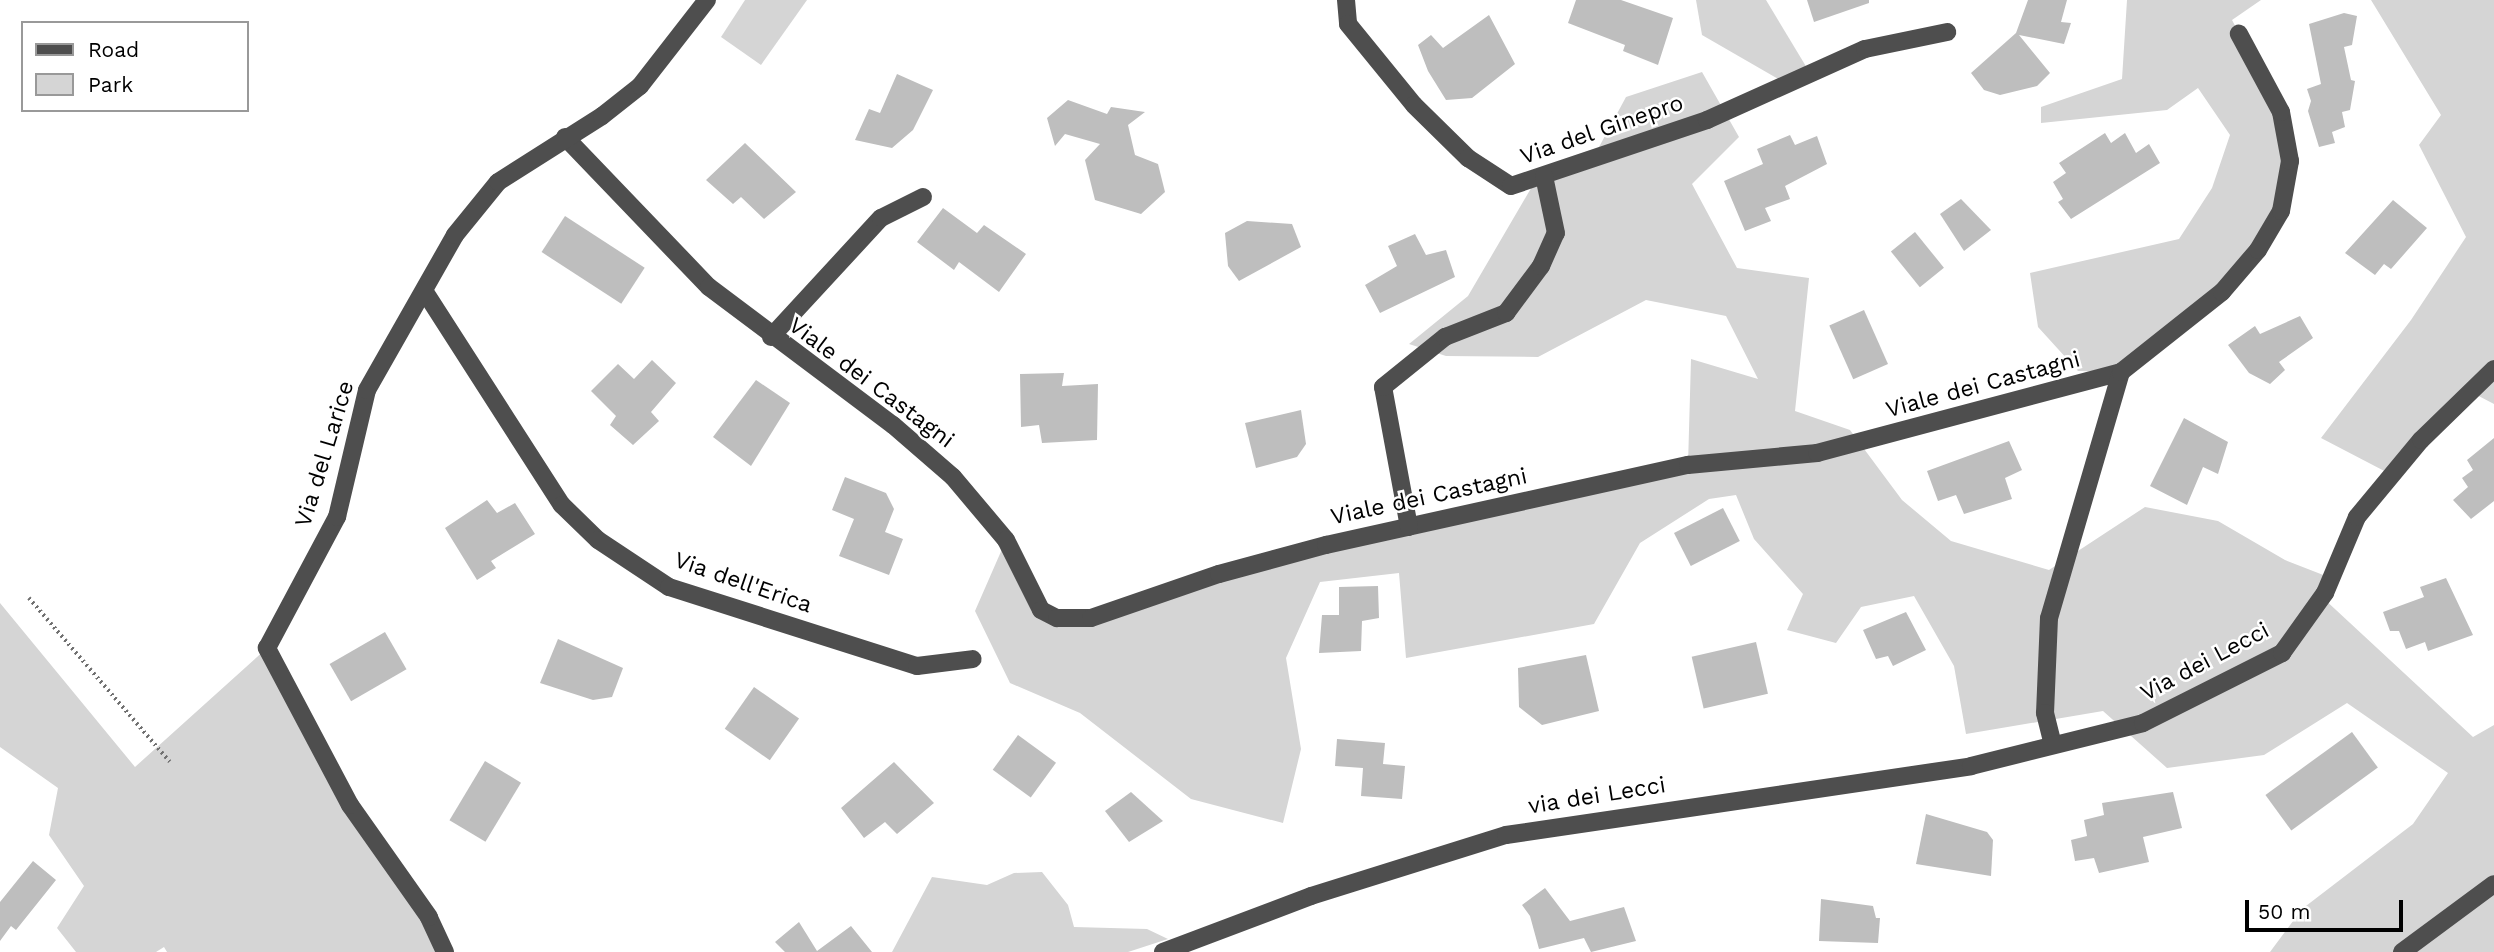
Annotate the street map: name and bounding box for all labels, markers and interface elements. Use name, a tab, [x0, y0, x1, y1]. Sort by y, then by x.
legend	[21, 21, 248, 112]
text: Road	[88, 37, 139, 62]
text: Park	[88, 72, 133, 97]
street label: Via del Ginepro	[1516, 89, 1688, 171]
street label: Viale dei Castagni	[783, 312, 959, 454]
street label: Viale dei Castagni	[1883, 346, 2083, 424]
street label: Via del Larice	[289, 377, 361, 531]
street label: Viale dei Castagni	[1328, 463, 1530, 531]
street label: Via dell'Erica	[670, 546, 816, 620]
street label: Via dei Lecci	[2136, 616, 2274, 708]
street label: via dei Lecci	[1526, 771, 1668, 821]
scale bar	[2249, 886, 2406, 930]
text: 50 m	[2258, 899, 2310, 924]

